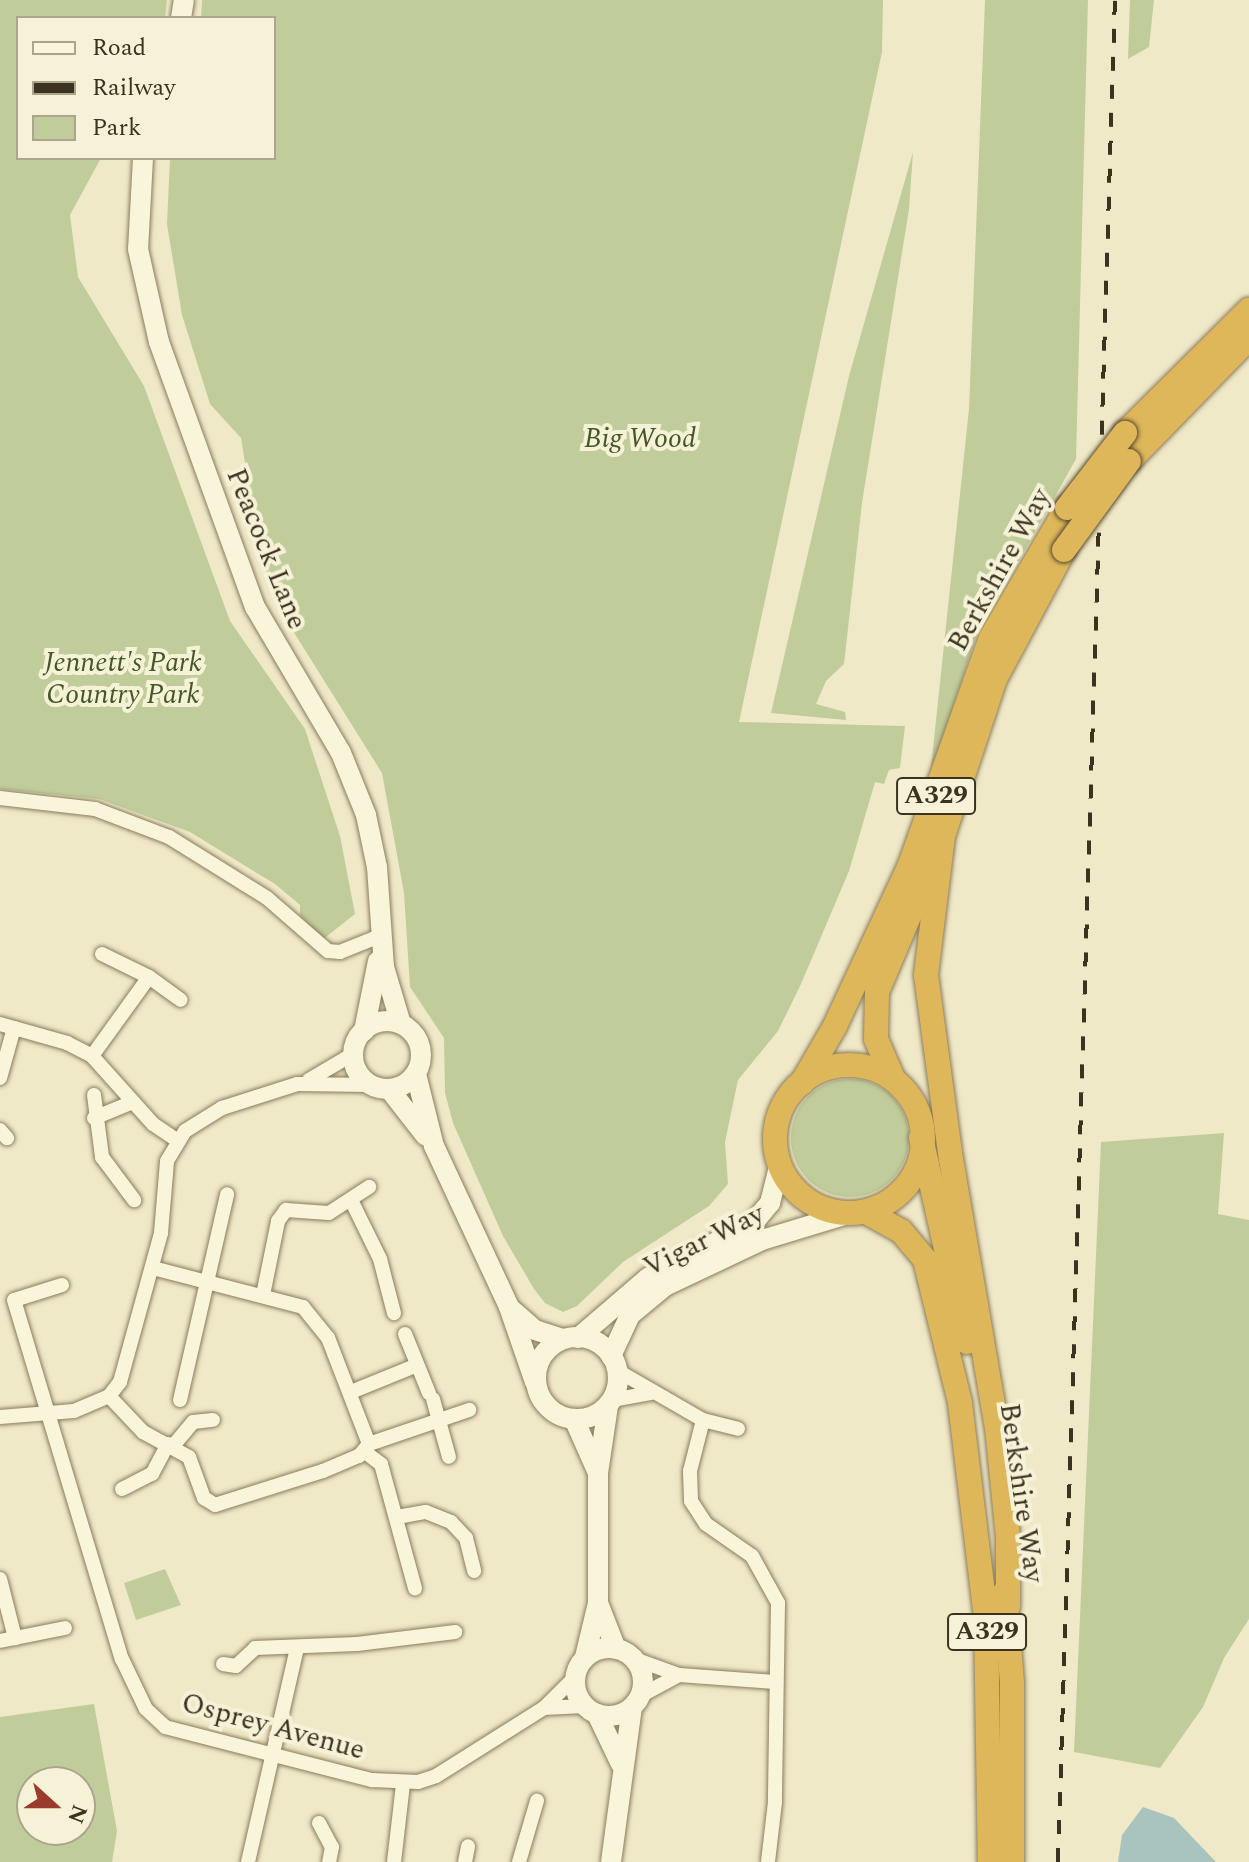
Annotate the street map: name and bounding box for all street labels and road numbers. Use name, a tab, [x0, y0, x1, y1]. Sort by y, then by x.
street label: Peacock Lane	[218, 464, 314, 634]
street label: Berkshire Way	[941, 483, 1059, 657]
road number: A329	[896, 774, 976, 818]
street label: Vigar Way	[638, 1197, 770, 1285]
street label: Berkshire Way	[992, 1401, 1050, 1585]
road number: A329	[947, 1610, 1027, 1654]
street label: Osprey Avenue	[178, 1686, 368, 1768]

